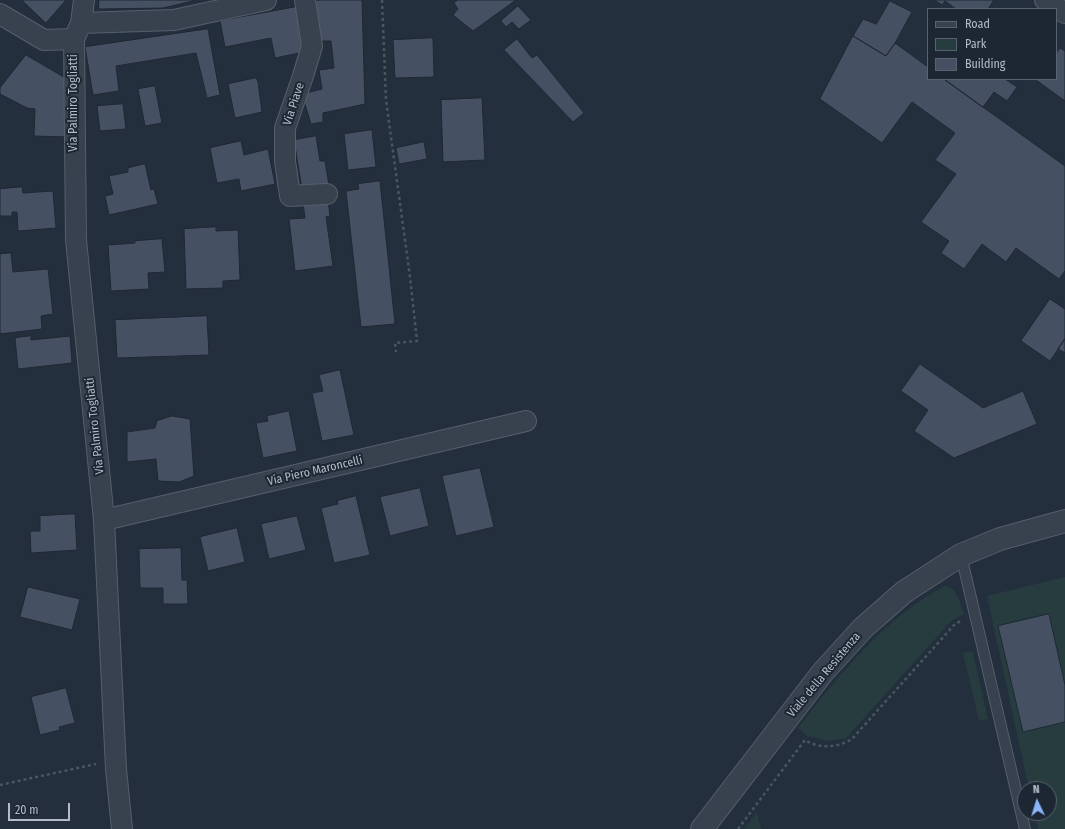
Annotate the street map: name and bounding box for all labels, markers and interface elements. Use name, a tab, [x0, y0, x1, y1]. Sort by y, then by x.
legend	[927, 8, 1057, 80]
text: Road	[965, 17, 990, 31]
text: Park	[965, 37, 986, 51]
street label: Via Palmiro Togliatti	[67, 54, 81, 152]
text: Building	[965, 57, 1005, 71]
street label: Via Piave	[280, 81, 308, 127]
street label: Via Palmiro Togliatti	[83, 377, 107, 475]
street label: Via Piero Maroncelli	[266, 453, 364, 489]
street label: Viale della Resistenza	[784, 630, 864, 720]
north arrow	[1017, 781, 1057, 821]
text: N	[1032, 783, 1040, 796]
scale bar	[10, 795, 72, 821]
text: 20 m	[15, 803, 39, 817]

